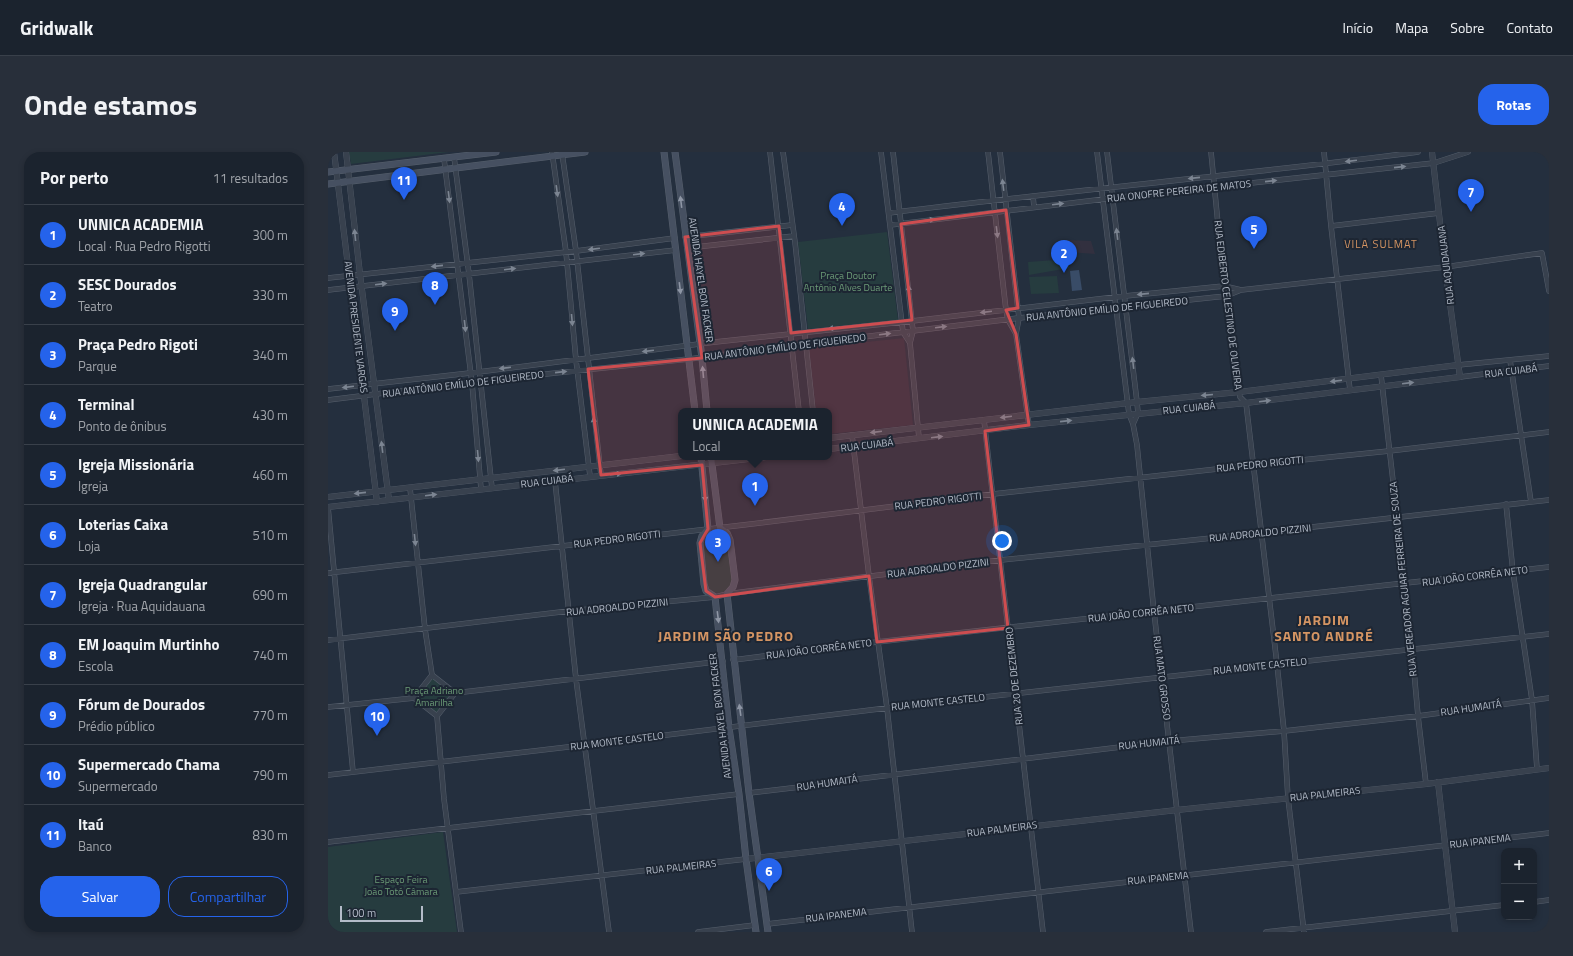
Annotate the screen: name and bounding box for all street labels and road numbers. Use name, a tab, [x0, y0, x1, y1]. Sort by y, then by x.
street label: RUA ONOFRE PEREIRA DE MATOS	[1106, 176, 1252, 206]
street label: AVENIDA HAYEL BON FACKER	[685, 216, 717, 344]
street label: RUA EDIBERTO CELESTINO DE OLIVEIRA	[1210, 219, 1246, 391]
street label: RUA AQUIDAUANA	[1434, 225, 1458, 305]
street label: AVENIDA PRESIDENTE VARGAS	[340, 260, 372, 394]
street label: RUA ANTÔNIO EMÍLIO DE FIGUEIREDO	[1025, 293, 1189, 325]
street label: RUA ANTÔNIO EMÍLIO DE FIGUEIREDO	[703, 330, 867, 364]
street label: RUA CUIABÁ	[1484, 360, 1538, 382]
street label: RUA ANTÔNIO EMÍLIO DE FIGUEIREDO	[381, 367, 545, 401]
street label: RUA CUIABÁ	[1162, 398, 1216, 418]
street label: RUA CUIABÁ	[840, 434, 894, 456]
street label: RUA PEDRO RIGOTTI	[1216, 452, 1304, 476]
street label: RUA CUIABÁ	[520, 470, 574, 492]
street label: RUA VEREADOR AGUIAR FERREIRA DE SOUZA	[1385, 481, 1421, 677]
street label: RUA PEDRO RIGOTTI	[894, 488, 982, 514]
street label: RUA ADROALDO PIZZINI	[1208, 520, 1312, 546]
street label: RUA PEDRO RIGOTTI	[573, 526, 661, 552]
street label: RUA ADROALDO PIZZINI	[886, 554, 990, 582]
street label: RUA JOÃO CORRÊA NETO	[1421, 562, 1529, 590]
street label: RUA ADROALDO PIZZINI	[565, 594, 669, 620]
street label: RUA JOÃO CORRÊA NETO	[1087, 600, 1195, 626]
street label: RUA 20 DE DEZEMBRO	[1001, 626, 1027, 726]
street label: RUA JOÃO CORRÊA NETO	[765, 635, 873, 663]
street label: RUA MATO GROSSO	[1149, 635, 1175, 721]
street label: AVENIDA HAYEL BON FACKER	[705, 652, 735, 780]
street label: RUA MONTE CASTELO	[1212, 654, 1308, 678]
street label: RUA MONTE CASTELO	[890, 690, 986, 714]
street label: RUA HUMAITÁ	[1440, 696, 1503, 720]
street label: RUA MONTE CASTELO	[569, 728, 665, 754]
street label: RUA HUMAITÁ	[1118, 732, 1180, 754]
street label: RUA HUMAITÁ	[796, 771, 859, 795]
street label: RUA PALMEIRAS	[1289, 783, 1361, 805]
street label: RUA PALMEIRAS	[966, 817, 1038, 841]
street label: RUA IPANEMA	[1449, 830, 1511, 852]
street label: RUA PALMEIRAS	[645, 856, 717, 878]
street label: RUA IPANEMA	[1127, 867, 1189, 889]
street label: RUA IPANEMA	[805, 904, 867, 926]

